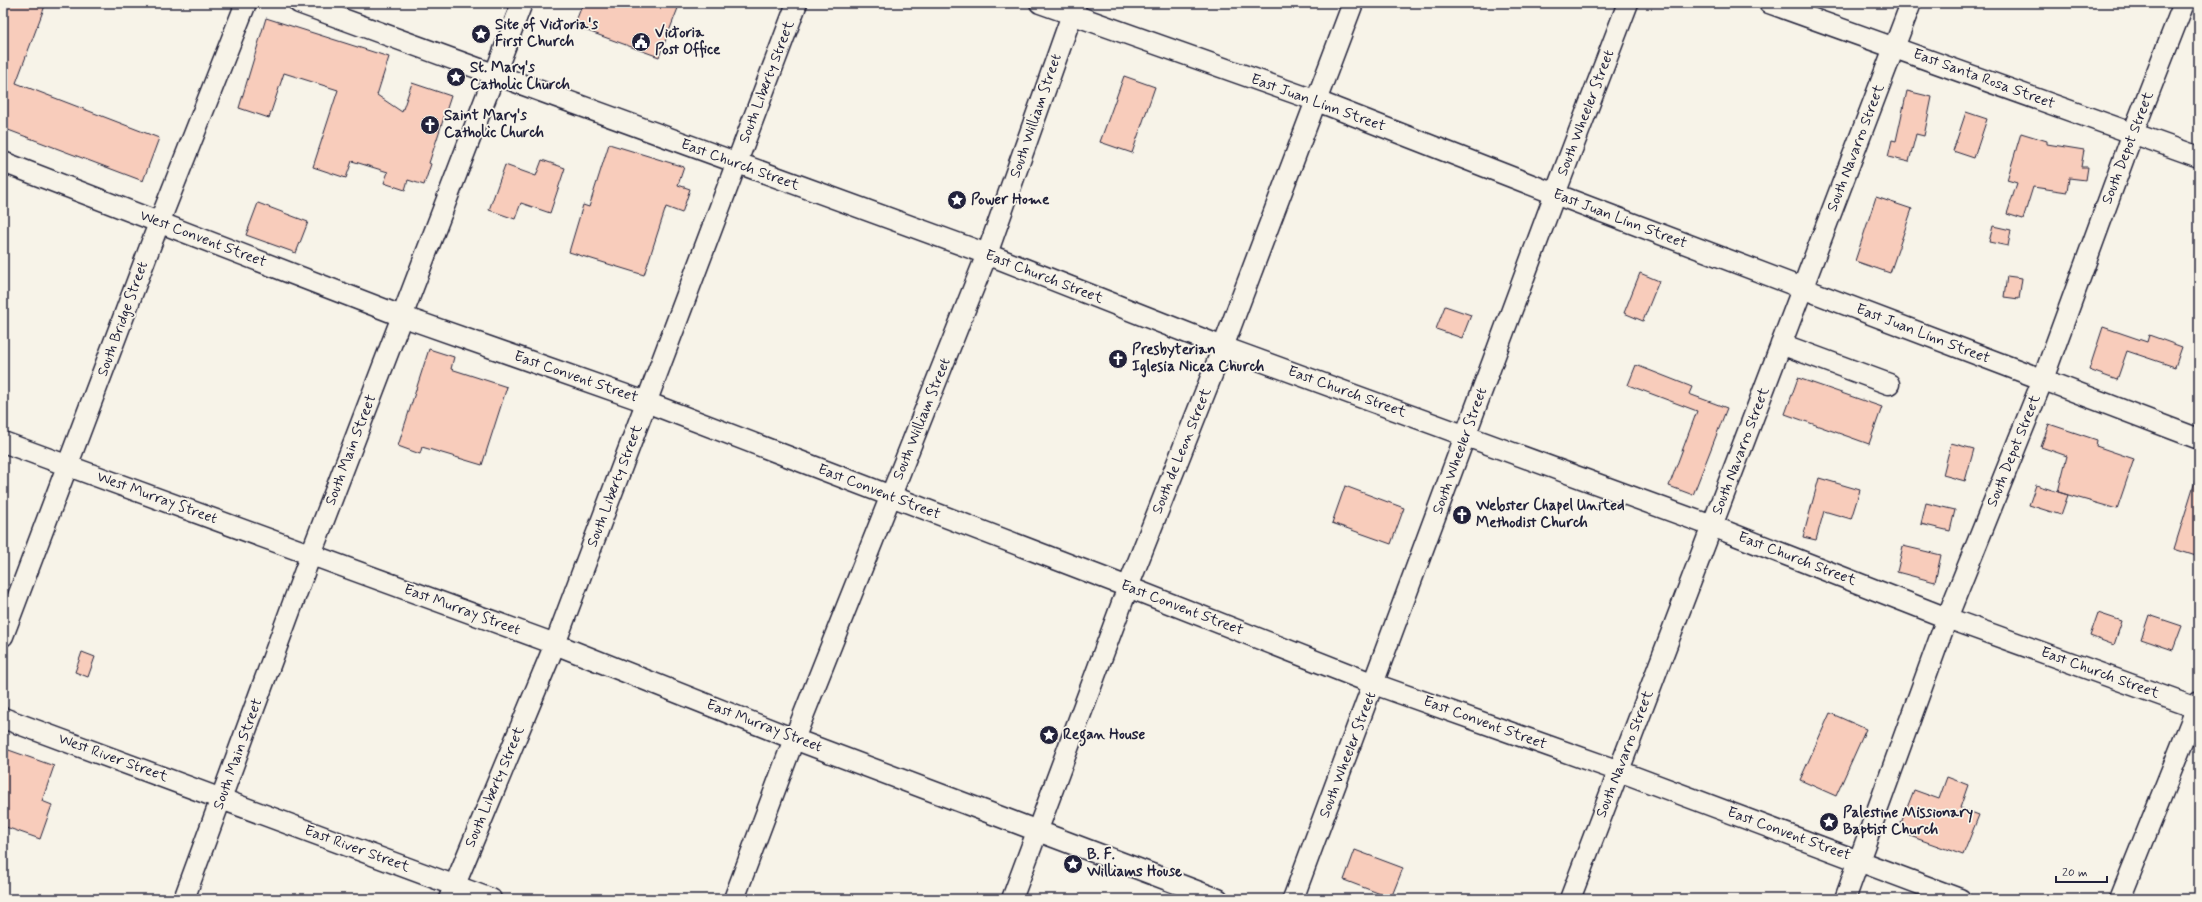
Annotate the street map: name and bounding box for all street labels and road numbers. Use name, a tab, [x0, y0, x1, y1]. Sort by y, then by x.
street label: South Liberty Street	[734, 18, 800, 146]
street label: East Santa Rosa Street	[1910, 44, 2058, 114]
street label: South Wheeler Street	[1553, 47, 1619, 179]
street label: South William Street	[1005, 51, 1067, 181]
street label: East Juan Linn Street	[1248, 69, 1388, 137]
street label: South Navarro Street	[1822, 81, 1890, 215]
street label: South Depot Street	[2097, 89, 2159, 207]
street label: East Church Street	[678, 134, 802, 196]
street label: East Juan Linn Street	[1550, 184, 1690, 254]
street label: West Convent Street	[137, 206, 269, 272]
street label: East Church Street	[982, 245, 1106, 309]
street label: South Bridge Street	[93, 258, 153, 379]
street label: East Juan Linn Street	[1853, 299, 1993, 369]
street label: East Convent Street	[511, 346, 641, 408]
street label: South William Street	[888, 355, 956, 483]
street label: East Church Street	[1285, 361, 1409, 423]
street label: South Navarro Street	[1707, 384, 1775, 518]
street label: South de Leon Street	[1148, 385, 1216, 517]
street label: South Wheeler Street	[1428, 385, 1492, 517]
street label: South Main Street	[321, 392, 381, 508]
street label: South Depot Street	[1982, 392, 2046, 510]
street label: South Liberty Street	[582, 422, 648, 550]
street label: East Convent Street	[815, 459, 943, 525]
street label: West Murray Street	[94, 467, 220, 529]
street label: East Church Street	[1735, 527, 1859, 591]
street label: East Convent Street	[1118, 575, 1246, 641]
street label: East Murray Street	[401, 580, 523, 640]
street label: East Church Street	[2038, 642, 2162, 704]
street label: South Navarro Street	[1591, 687, 1659, 821]
street label: South Wheeler Street	[1315, 689, 1381, 821]
street label: East Convent Street	[1420, 691, 1550, 755]
street label: East Murray Street	[703, 695, 825, 757]
street label: South Main Street	[209, 696, 267, 812]
street label: South Liberty Street	[460, 723, 530, 851]
street label: West River Street	[56, 729, 171, 787]
street label: East Convent Street	[1724, 802, 1854, 866]
street label: East River Street	[302, 821, 413, 877]

